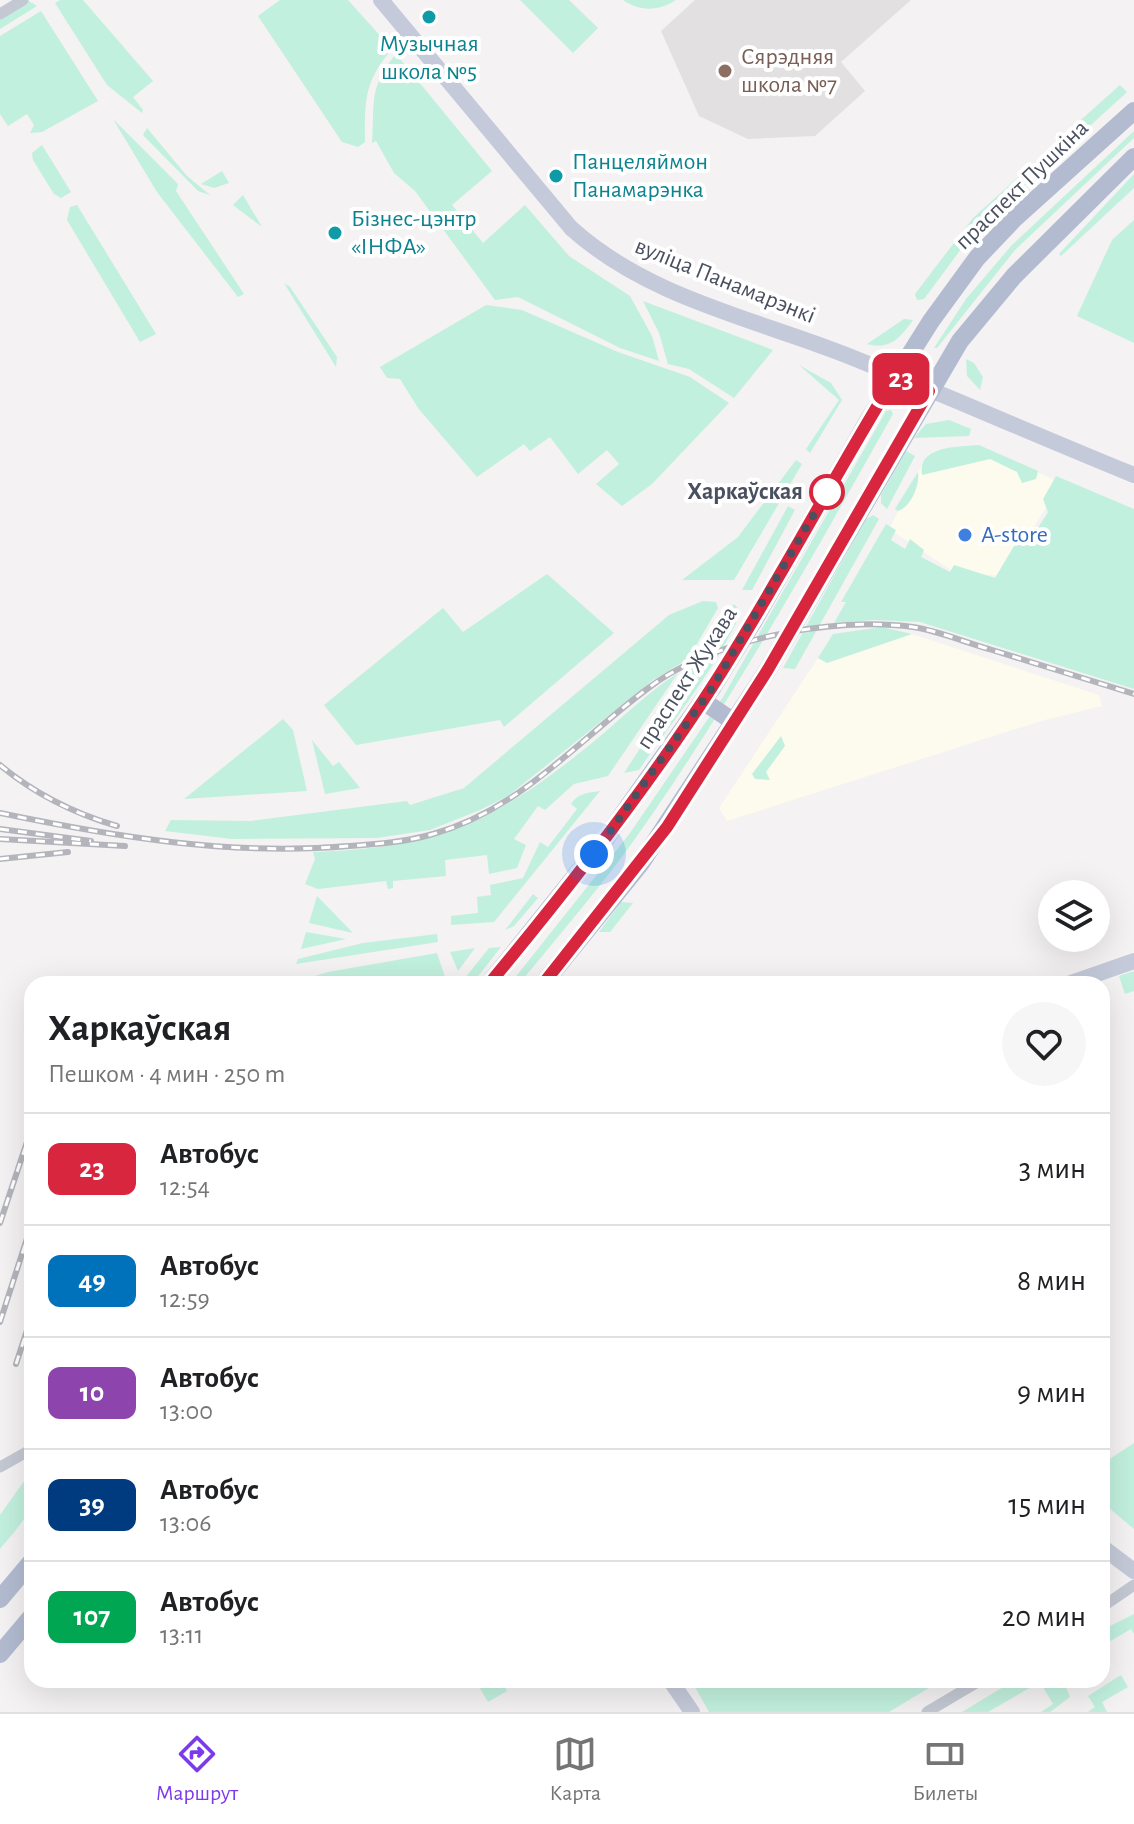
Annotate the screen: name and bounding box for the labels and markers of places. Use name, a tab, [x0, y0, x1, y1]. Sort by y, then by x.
marker: Музычная школа №5	[420, 8, 438, 26]
place label: Музычная школа №5	[379, 32, 479, 84]
place label: Сярэдняя школа №7	[741, 45, 837, 97]
marker: Сярэдняя школа №7	[716, 62, 734, 80]
place label: Панцеляймон Панамарэнка	[572, 150, 708, 202]
marker: Панцеляймон Панамарэнка	[547, 167, 565, 185]
place label: Бізнес-цэнтр «ІНФА»	[351, 207, 476, 259]
marker: Бізнес-цэнтр «ІНФА»	[326, 224, 344, 242]
marker: Харкаўская	[810, 475, 844, 509]
place label: Харкаўская	[687, 480, 803, 504]
place label: А-store	[981, 523, 1048, 547]
marker: А-store	[956, 526, 974, 544]

